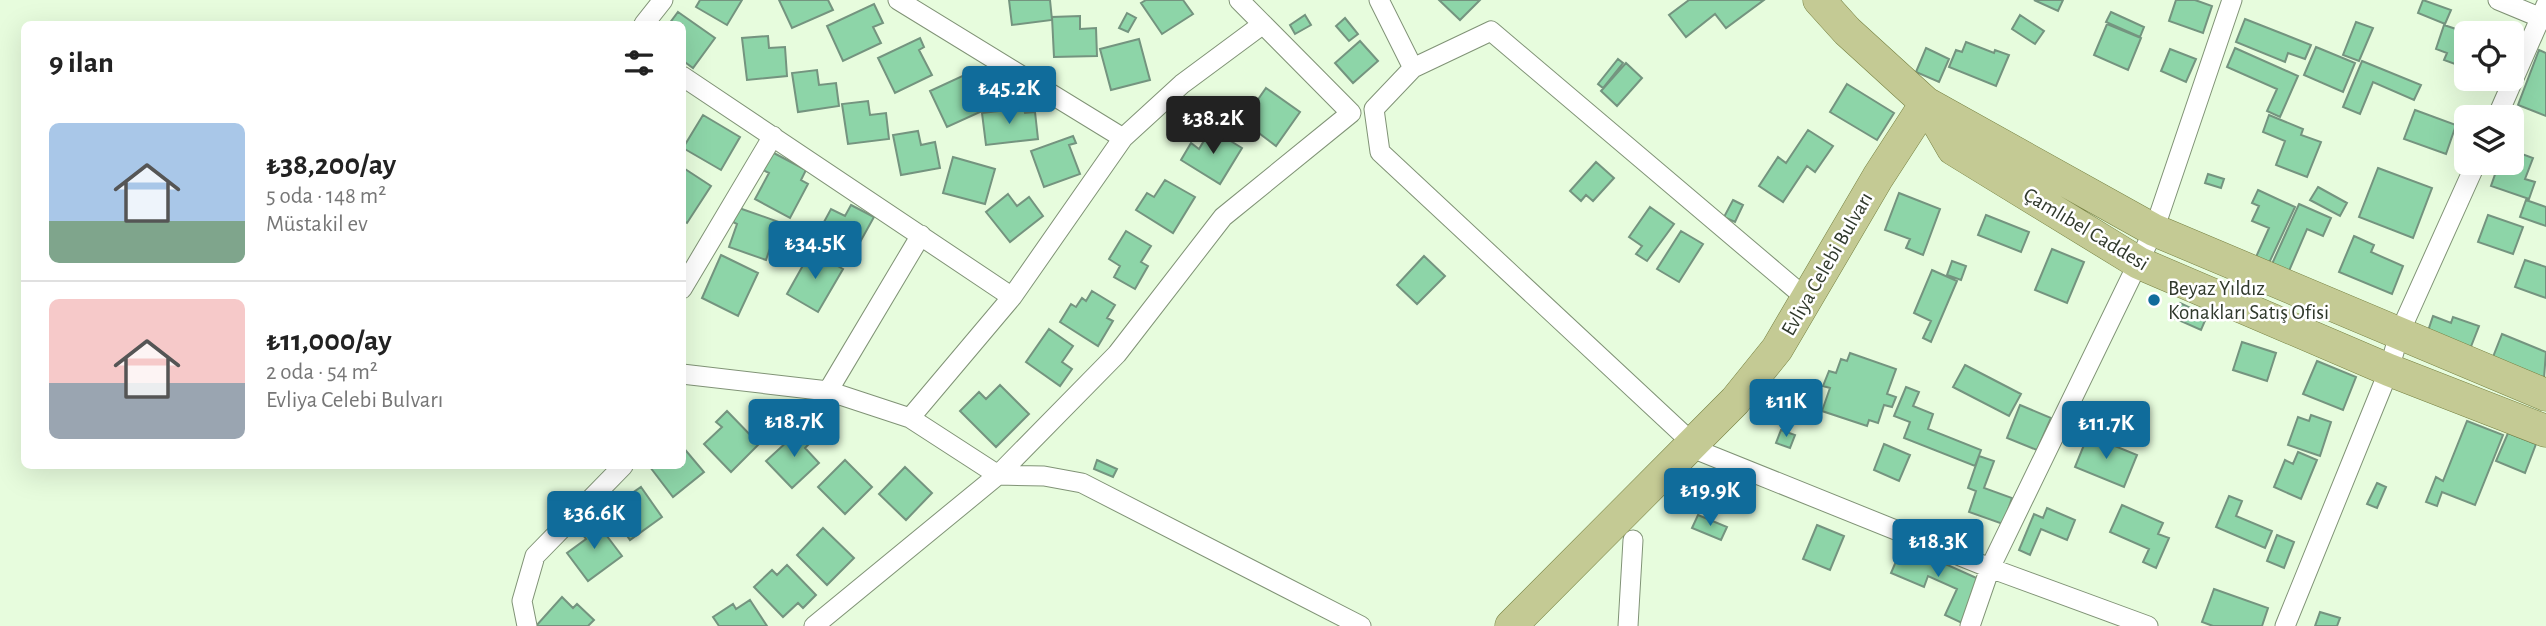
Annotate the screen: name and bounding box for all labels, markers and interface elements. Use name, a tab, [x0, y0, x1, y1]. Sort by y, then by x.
map controls	[2454, 21, 2524, 175]
button: locate	[2454, 21, 2524, 91]
icon: filters	[620, 44, 658, 82]
text: 9 ilan	[49, 48, 114, 78]
pin: ₺45.2K	[952, 66, 1066, 126]
text: ₺45.2K	[978, 77, 1040, 100]
pin: ₺38.2K	[1156, 96, 1270, 156]
button: layers	[2454, 105, 2524, 175]
text: ₺38.2K	[1182, 107, 1244, 130]
text: ₺38,200/ay	[266, 150, 396, 180]
icon: home	[105, 151, 189, 235]
street label: Çamlıbel Caddesi	[2020, 184, 2152, 274]
text: 5 oda · 148 m²	[266, 185, 386, 208]
street label: Evliya Celebi Bulvarı	[1777, 189, 1877, 339]
text: Müstakil ev	[266, 213, 368, 236]
pin: ₺34.5K	[758, 222, 872, 281]
text: ₺34.5K	[785, 232, 845, 255]
place label: Beyaz Yıldız Konakları Satış Ofisi	[2168, 278, 2329, 323]
marker: Beyaz Yıldız Konakları Satış Ofisi	[2146, 292, 2162, 308]
text: ₺11,000/ay	[266, 326, 392, 356]
icon: home	[105, 327, 189, 411]
text: 2 oda · 54 m²	[266, 361, 378, 384]
pin: ₺11K	[1745, 380, 1827, 439]
text: Evliya Celebi Bulvarı	[266, 389, 443, 412]
text: ₺11K	[1766, 390, 1806, 413]
pin: ₺18.7K	[737, 400, 851, 459]
pin: ₺11.7K	[2049, 402, 2163, 461]
text: ₺18.7K	[764, 410, 824, 433]
text: ₺11.7K	[2078, 412, 2134, 435]
pin: ₺19.9K	[1653, 468, 1767, 528]
text: ₺19.9K	[1680, 479, 1740, 502]
pin: ₺36.6K	[537, 491, 651, 551]
text: ₺36.6K	[563, 502, 625, 525]
pin: ₺18.3K	[1881, 520, 1995, 579]
text: ₺18.3K	[1908, 530, 1968, 553]

